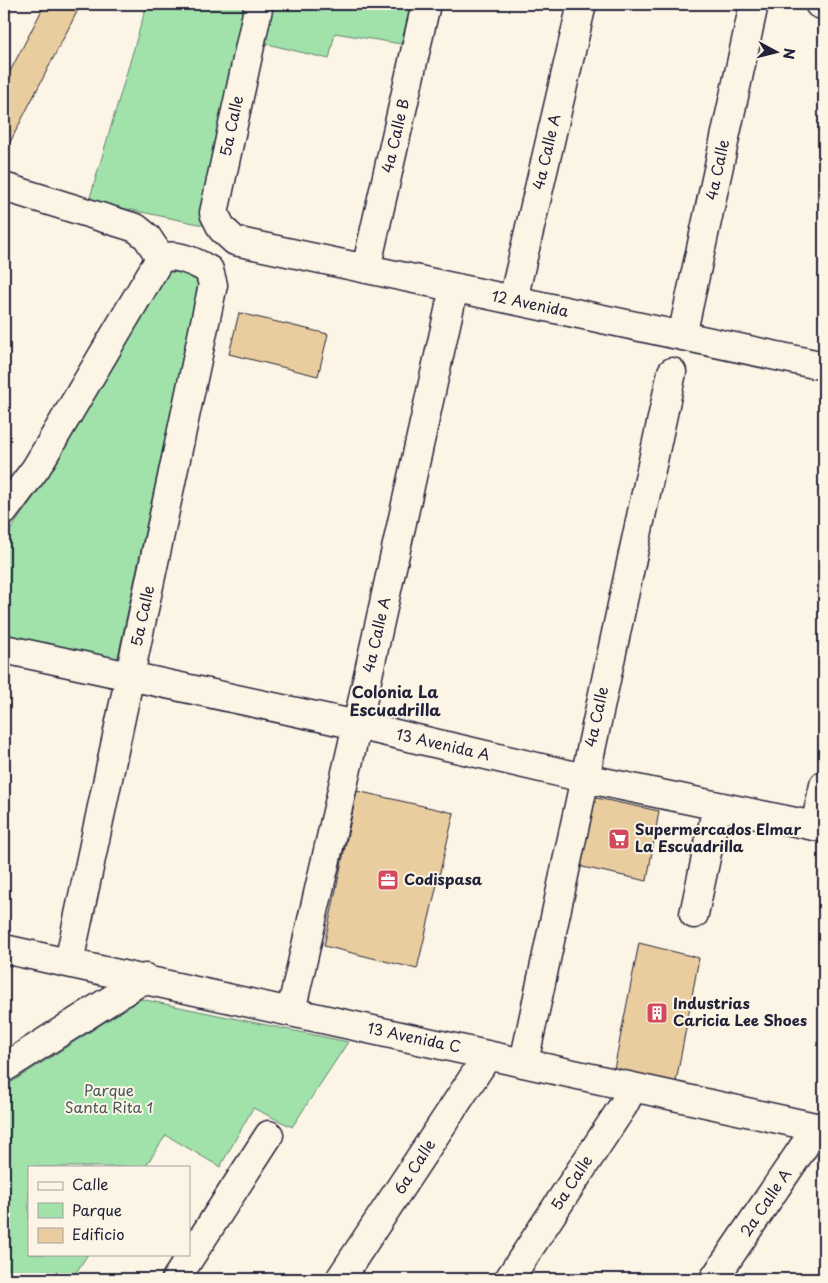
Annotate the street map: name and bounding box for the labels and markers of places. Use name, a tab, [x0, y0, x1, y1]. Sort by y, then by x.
place label: Supermercados Elmar La Escuadrilla	[635, 817, 801, 857]
supermarket icon: Supermercados Elmar La Escuadrilla	[607, 827, 631, 851]
place label: Codispasa	[404, 867, 483, 890]
office icon: Codispasa	[376, 868, 400, 892]
place label: Industrias Caricia Lee Shoes	[673, 991, 807, 1031]
building icon: Industrias Caricia Lee Shoes	[645, 1001, 669, 1025]

